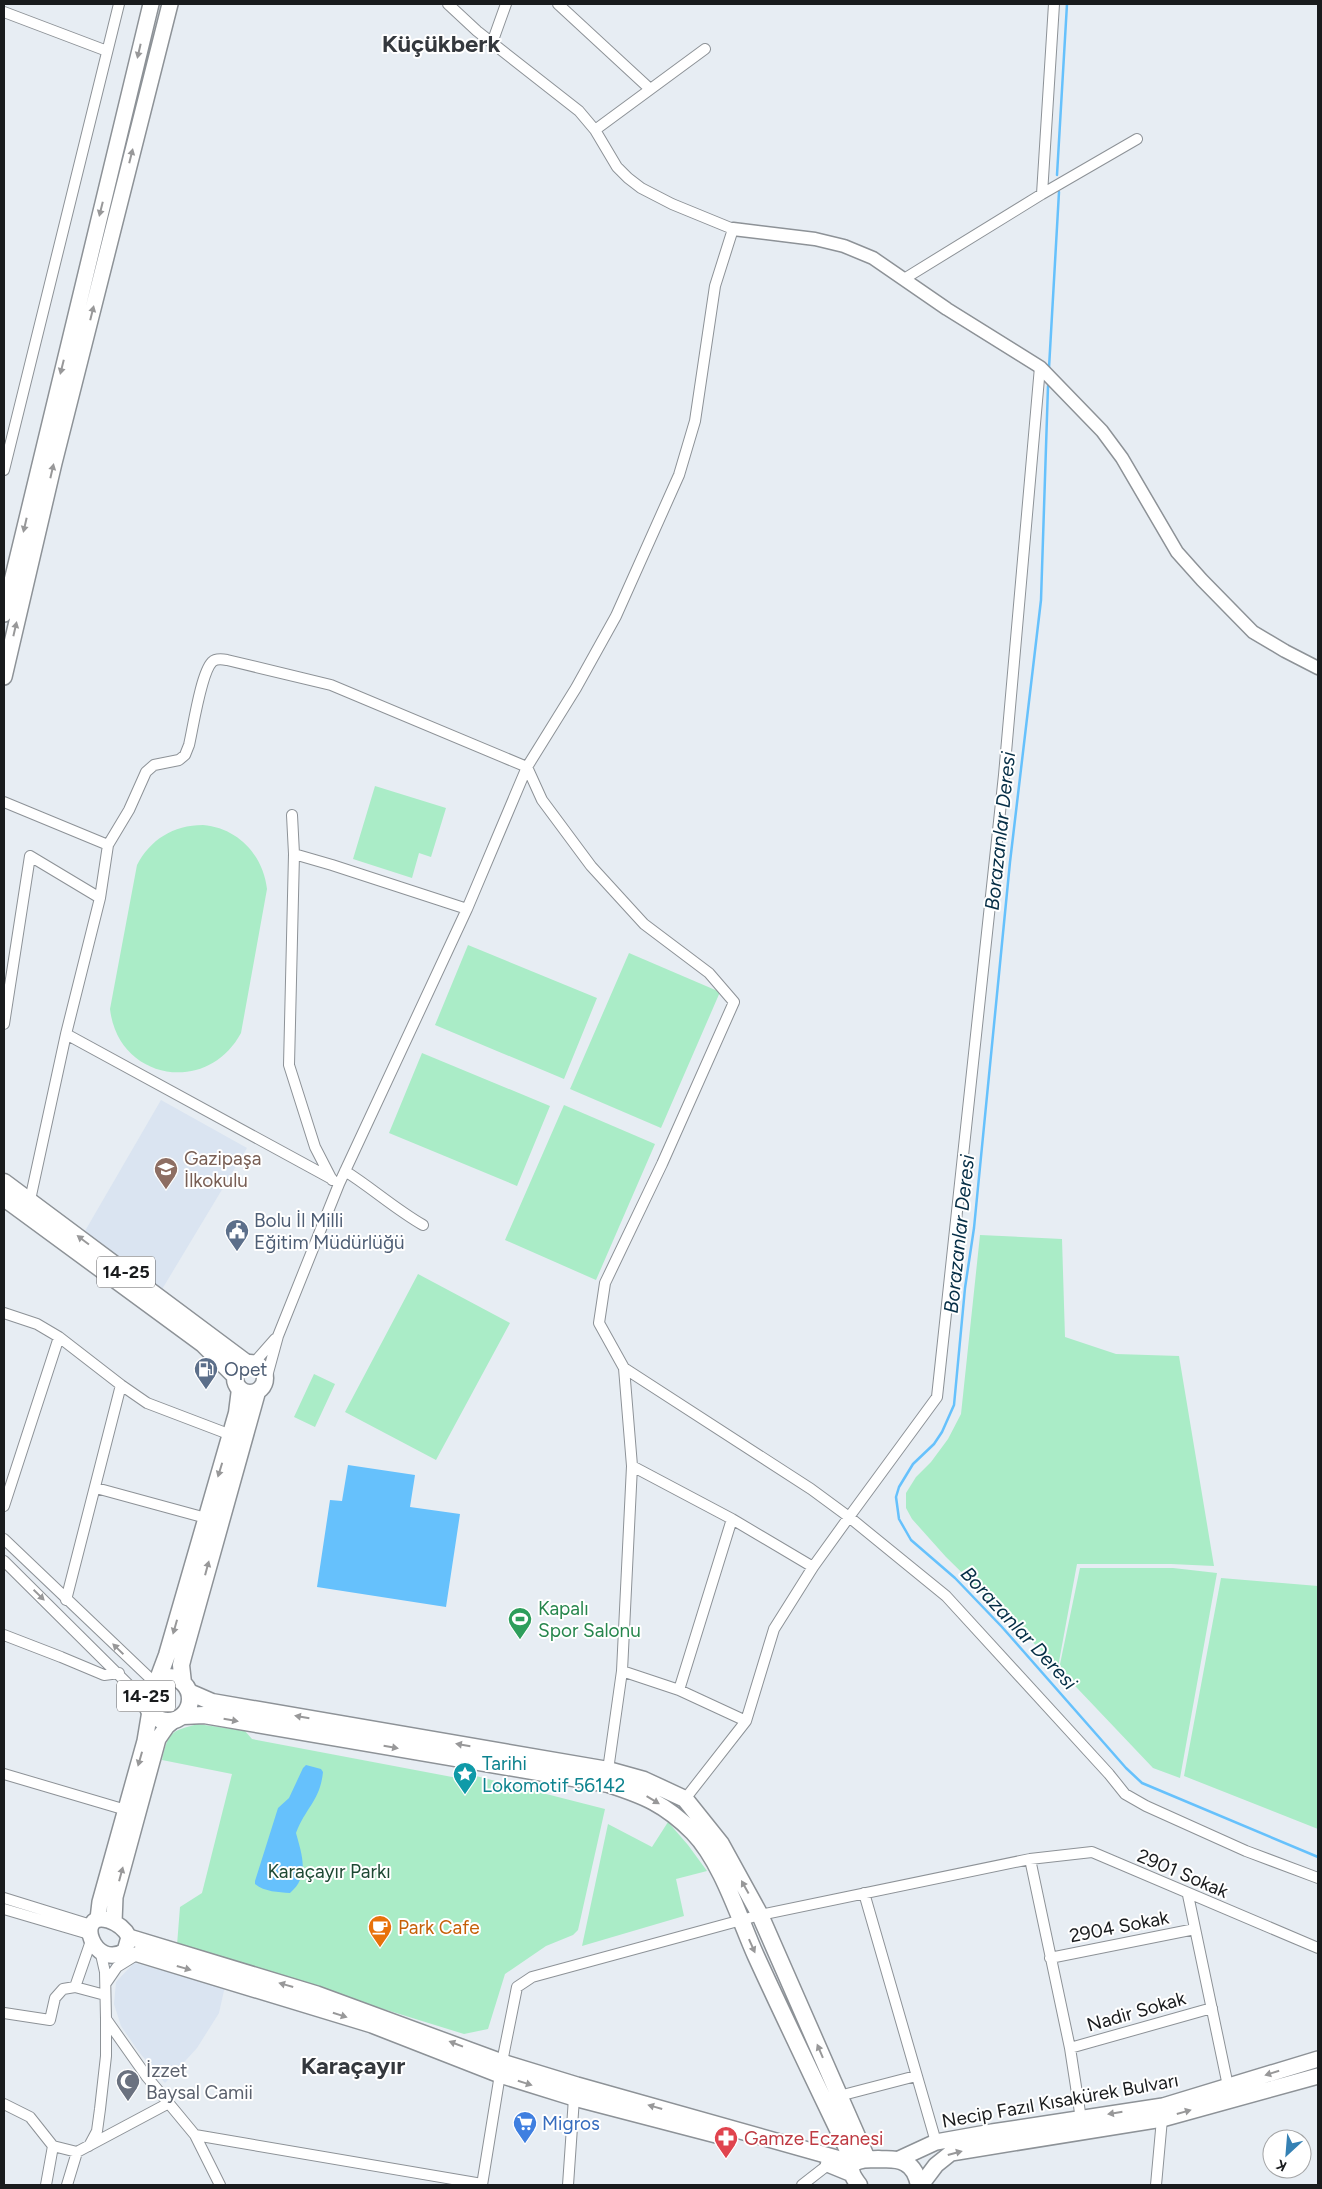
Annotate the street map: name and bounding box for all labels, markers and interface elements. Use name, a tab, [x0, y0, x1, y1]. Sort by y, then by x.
district label: Küçükberk	[382, 29, 500, 58]
one-way arrow	[135, 44, 143, 59]
one-way arrow	[128, 148, 136, 163]
one-way arrow	[97, 202, 105, 217]
one-way arrow	[88, 306, 96, 321]
one-way arrow	[58, 359, 66, 374]
one-way arrow	[48, 464, 56, 479]
one-way arrow	[21, 517, 29, 532]
one-way arrow	[11, 622, 19, 637]
water label: Borazanlar Deresi	[980, 750, 1020, 912]
place label: Gazipaşa İlkokulu	[184, 1147, 261, 1192]
water label: Borazanlar Deresi	[939, 1153, 979, 1315]
school or university icon: Gazipaşa İlkokulu	[153, 1156, 179, 1190]
place label: Bolu İl Milli Eğitim Müdürlüğü	[254, 1209, 405, 1254]
public building icon: Bolu İl Milli Eğitim Müdürlüğü	[224, 1218, 250, 1252]
one-way arrow	[77, 1234, 90, 1245]
road number: 14-25	[97, 1256, 155, 1288]
fuel station icon: Opet	[193, 1356, 219, 1390]
place label: Opet	[224, 1358, 268, 1381]
one-way arrow	[216, 1463, 224, 1478]
one-way arrow	[204, 1560, 212, 1575]
water label: Borazanlar Deresi	[956, 1561, 1082, 1695]
one-way arrow	[32, 1589, 44, 1601]
place label: Kapalı Spor Salonu	[538, 1597, 641, 1642]
sports icon: Kapalı Spor Salonu	[507, 1606, 533, 1640]
one-way arrow	[171, 1619, 179, 1634]
one-way arrow	[112, 1643, 124, 1655]
road number: 14-25	[117, 1680, 175, 1712]
one-way arrow	[294, 1713, 310, 1721]
one-way arrow	[224, 1717, 240, 1725]
one-way arrow	[454, 1741, 470, 1749]
one-way arrow	[384, 1744, 400, 1752]
one-way arrow	[136, 1751, 144, 1766]
place label: Tarihi Lokomotif 56142	[482, 1752, 625, 1797]
place icon: Tarihi Lokomotif 56142	[452, 1761, 478, 1795]
one-way arrow	[646, 1796, 659, 1805]
street label: 2901 Sokak	[1134, 1844, 1233, 1903]
park label: Karaçayır Parkı	[267, 1860, 391, 1883]
one-way arrow	[117, 1867, 125, 1882]
one-way arrow	[741, 1880, 749, 1895]
street label: 2904 Sokak	[1067, 1905, 1171, 1947]
cafe icon: Park Cafe	[367, 1914, 393, 1948]
place label: Park Cafe	[398, 1916, 480, 1939]
one-way arrow	[748, 1939, 756, 1953]
one-way arrow	[177, 1964, 192, 1972]
one-way arrow	[279, 1981, 294, 1989]
street label: Nadir Sokak	[1084, 1986, 1189, 2037]
one-way arrow	[332, 2012, 347, 2020]
one-way arrow	[449, 2040, 463, 2048]
one-way arrow	[815, 2044, 823, 2058]
district label: Karaçayır	[301, 2051, 405, 2080]
place label: İzzet Baysal Camii	[146, 2059, 253, 2104]
mosque icon: İzzet Baysal Camii	[115, 2068, 141, 2102]
street label: Necip Fazıl Kısakürek Bulvarı	[940, 2068, 1180, 2133]
one-way arrow	[1264, 2070, 1279, 2078]
one-way arrow	[518, 2080, 533, 2087]
one-way arrow	[647, 2103, 662, 2111]
one-way arrow	[1177, 2108, 1192, 2116]
supermarket icon: Migros	[512, 2110, 538, 2144]
one-way arrow	[1106, 2110, 1122, 2118]
place label: Migros	[542, 2112, 600, 2135]
pharmacy icon: Gamze Eczanesi	[713, 2125, 739, 2159]
place label: Gamze Eczanesi	[744, 2127, 883, 2150]
north arrow	[1262, 2129, 1312, 2179]
one-way arrow	[948, 2149, 963, 2157]
text: K	[1273, 2155, 1289, 2175]

